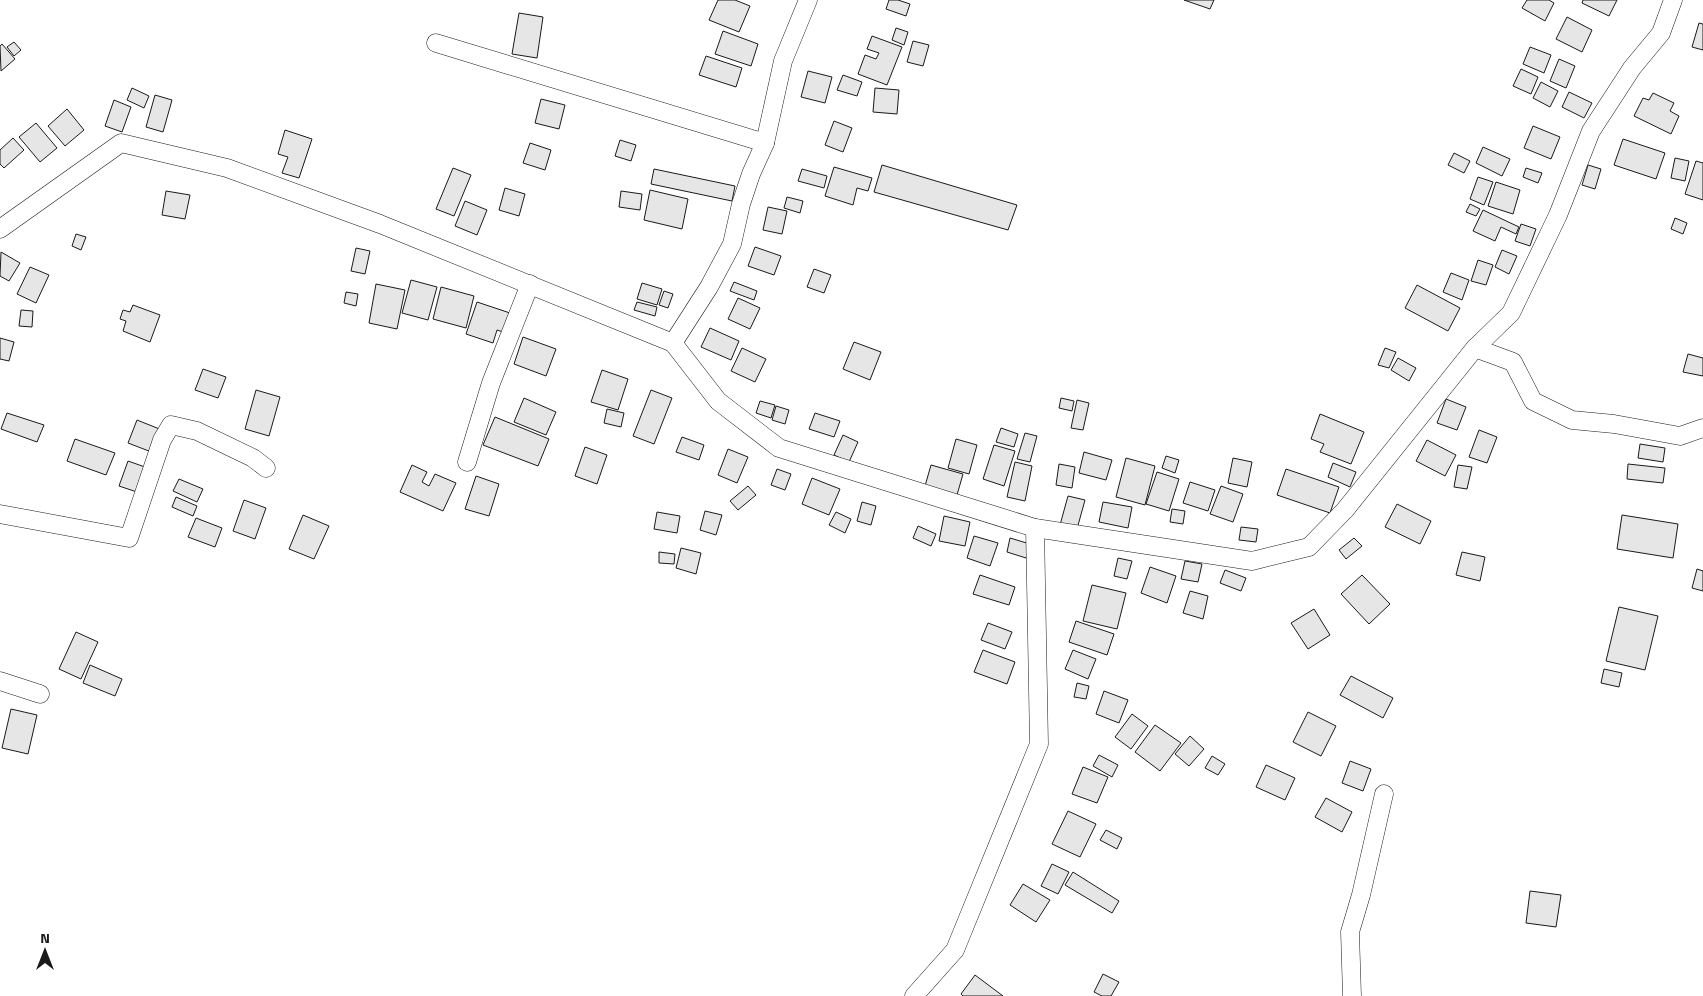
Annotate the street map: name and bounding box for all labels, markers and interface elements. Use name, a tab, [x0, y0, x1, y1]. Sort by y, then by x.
north arrow	[20, 926, 70, 976]
text: N	[40, 927, 50, 948]

